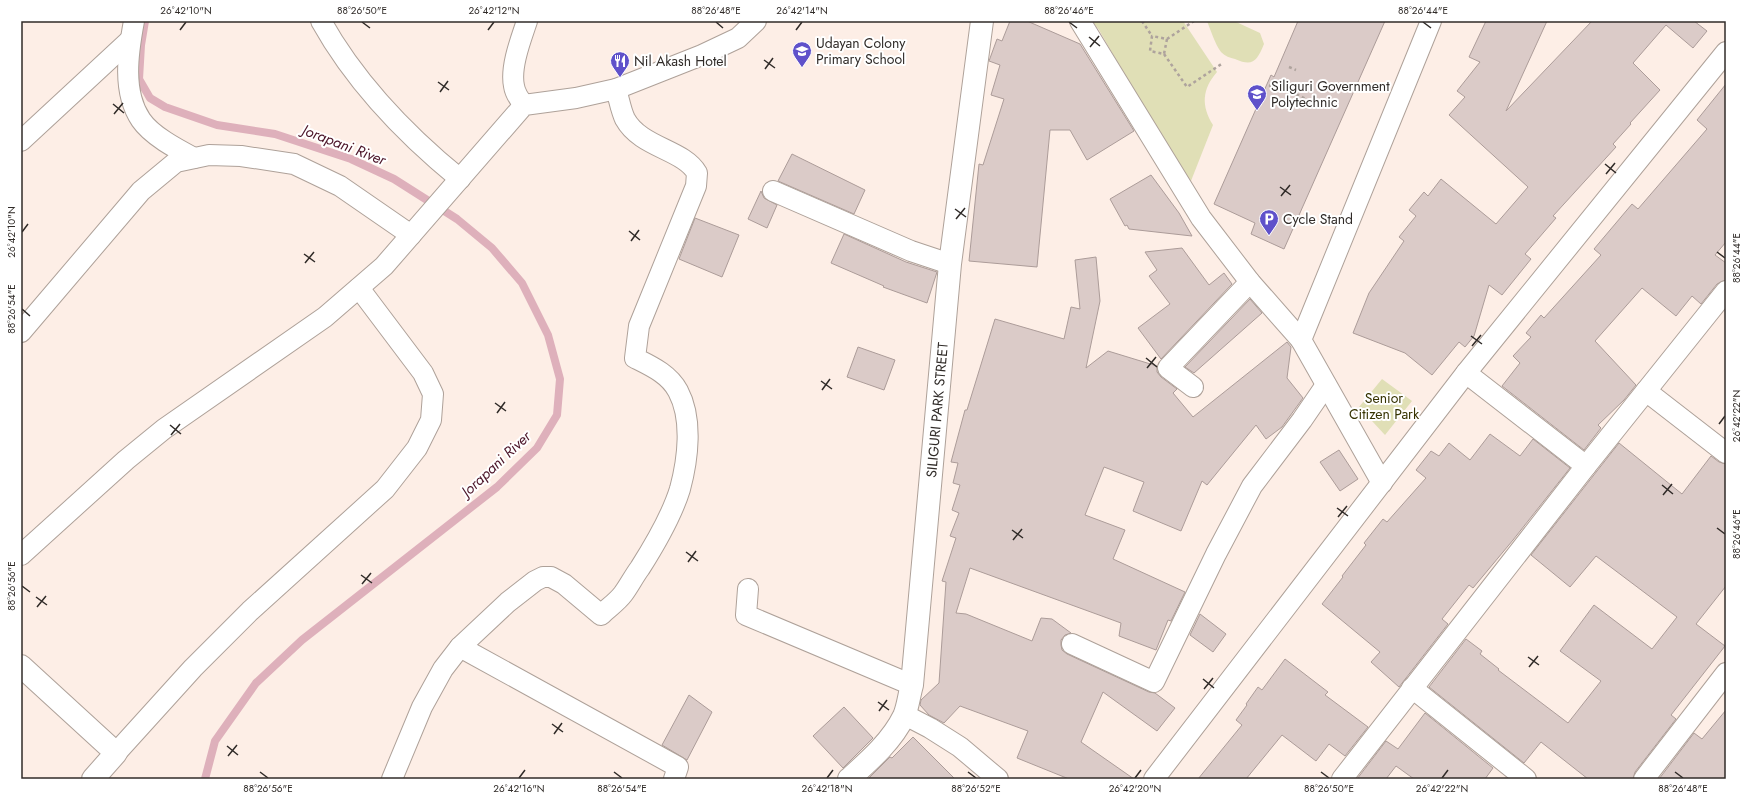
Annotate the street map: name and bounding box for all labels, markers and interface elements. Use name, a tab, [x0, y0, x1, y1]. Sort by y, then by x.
text: 26°42'10"N	[160, 3, 212, 18]
text: 88°26'50"E	[337, 3, 387, 18]
text: 26°42'12"N	[468, 3, 520, 18]
text: 88°26'48"E	[691, 3, 741, 18]
text: 26°42'14"N	[776, 3, 828, 18]
text: 88°26'46"E	[1044, 3, 1094, 18]
text: 88°26'44"E	[1398, 3, 1448, 18]
place label: Udayan Colony Primary School	[816, 33, 906, 69]
school or university icon: Udayan Colony Primary School	[791, 40, 813, 68]
restaurant icon: Nil Akash Hotel	[609, 50, 631, 78]
place label: Nil Akash Hotel	[634, 51, 727, 71]
place label: Siliguri Government Polytechnic	[1271, 76, 1390, 112]
school or university icon: Siliguri Government Polytechnic	[1246, 83, 1268, 111]
water label: Jorapani River	[296, 118, 390, 171]
text: 26°42'10"N	[4, 206, 19, 258]
parking icon: Cycle Stand	[1258, 208, 1280, 236]
place label: Cycle Stand	[1283, 209, 1353, 229]
text: 88°26'44"E	[1729, 233, 1744, 283]
text: 88°26'54"E	[4, 284, 19, 334]
street label: SILIGURI PARK STREET	[921, 341, 953, 478]
park label: Senior Citizen Park	[1349, 388, 1420, 424]
text: 26°42'22"N	[1729, 390, 1744, 442]
water label: Jorapani River	[454, 425, 536, 504]
text: 88°26'46"E	[1729, 509, 1744, 559]
text: 88°26'56"E	[4, 561, 19, 611]
text: 88°26'56"E	[243, 781, 293, 796]
text: 26°42'16"N	[493, 781, 545, 796]
text: 88°26'54"E	[597, 781, 647, 796]
text: 26°42'18"N	[802, 781, 852, 796]
text: 88°26'52"E	[951, 781, 1001, 796]
text: 26°42'20"N	[1109, 781, 1161, 796]
text: 88°26'50"E	[1304, 781, 1354, 796]
text: 26°42'22"N	[1416, 781, 1468, 796]
text: 88°26'48"E	[1658, 781, 1708, 796]

